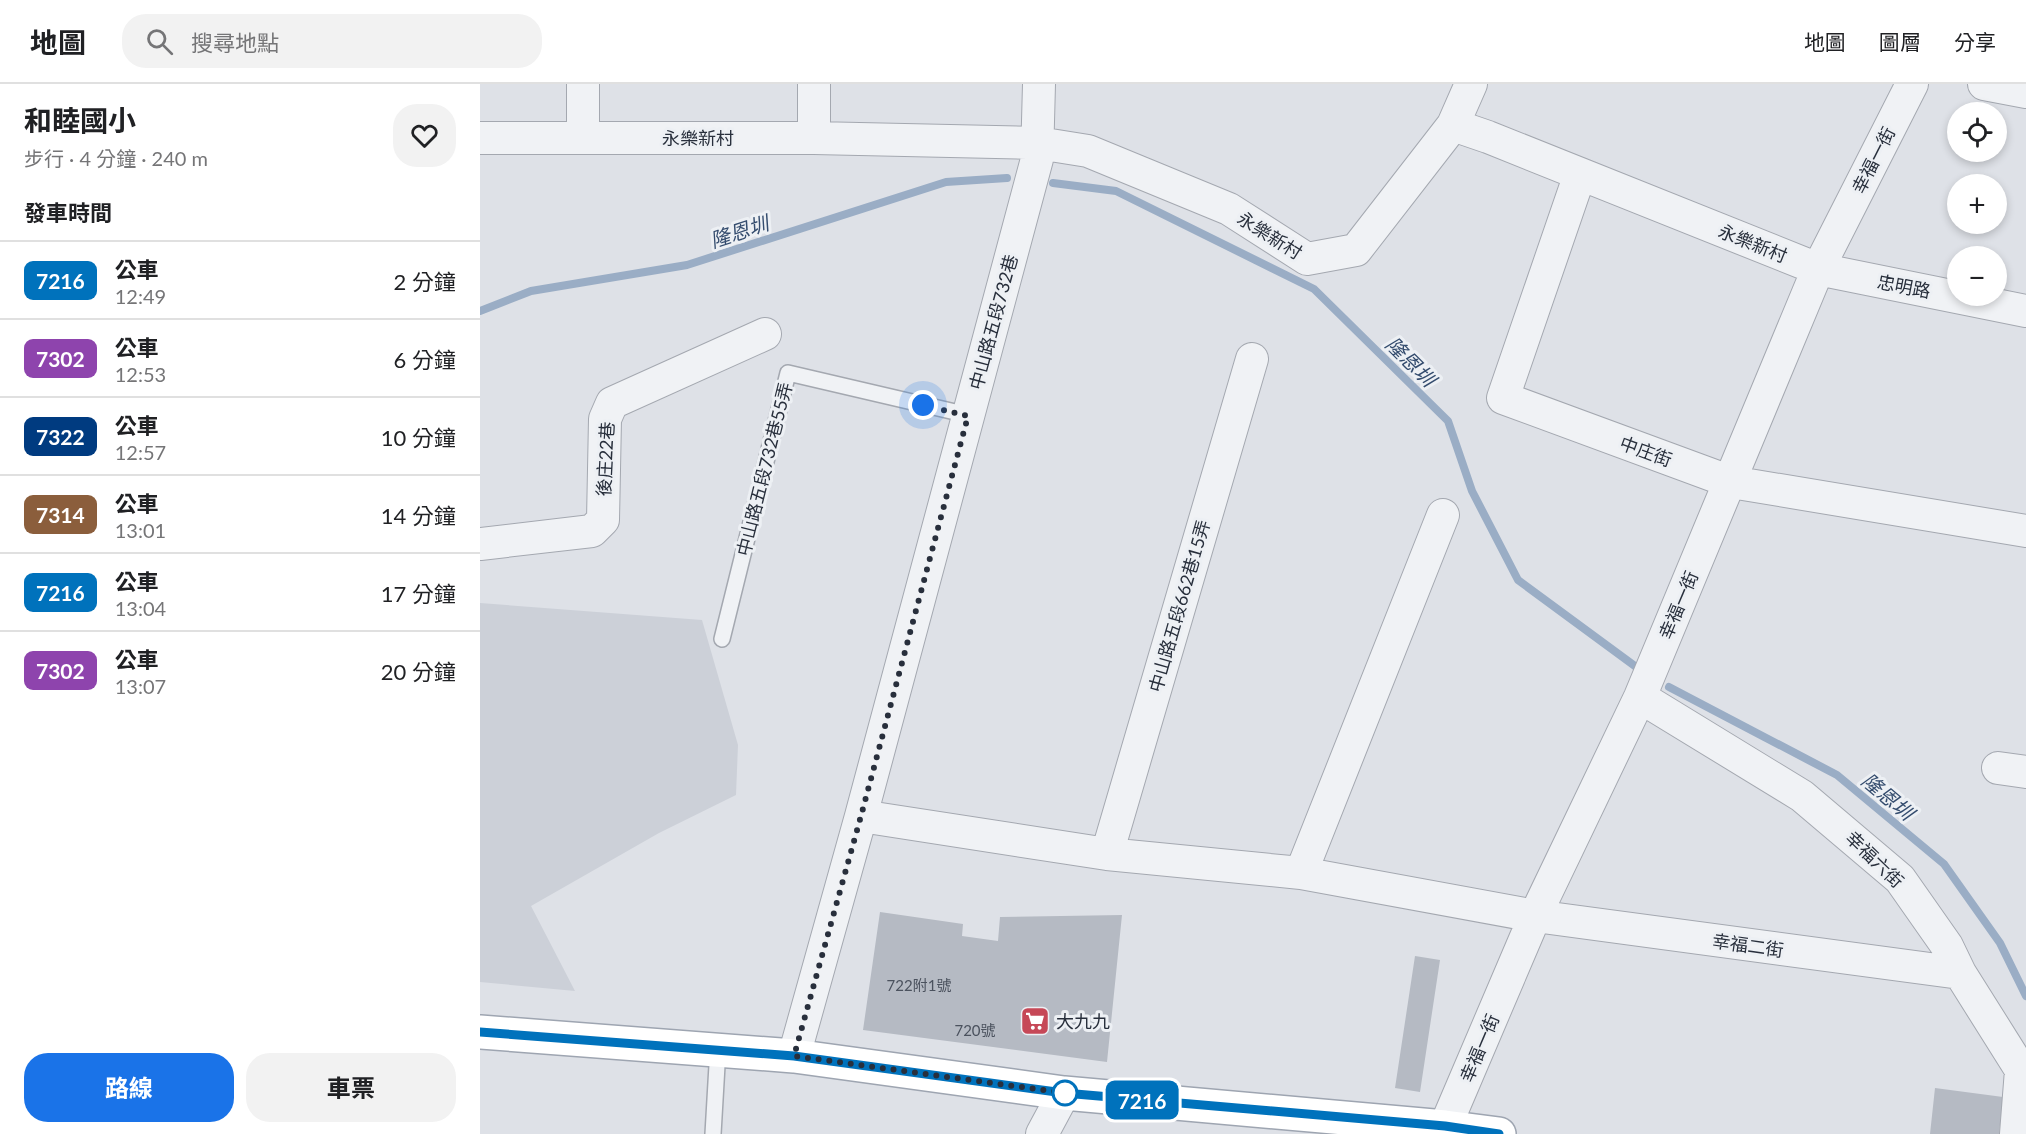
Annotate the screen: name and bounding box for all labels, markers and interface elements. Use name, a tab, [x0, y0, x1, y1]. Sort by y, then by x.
search box	[122, 14, 542, 68]
text: 地圖	[30, 25, 86, 59]
icon: search	[143, 25, 176, 58]
text: 搜尋地點	[191, 29, 279, 56]
text: 地圖	[1804, 29, 1846, 54]
text: 圖層	[1879, 29, 1921, 54]
text: 分享	[1954, 29, 1996, 54]
map controls	[1947, 102, 2007, 306]
button: locate	[1947, 102, 2007, 162]
text: 和睦國小	[24, 103, 136, 137]
button: heart	[393, 104, 456, 167]
street label: 幸福一街	[1847, 123, 1899, 197]
street label: 永樂新村	[662, 127, 734, 149]
text: 步行 · 4 分鐘 · 240 m	[24, 146, 208, 170]
button: +	[1947, 174, 2007, 234]
text: 發車時間	[24, 199, 112, 226]
street label: 永樂新村	[1234, 207, 1306, 263]
water label: 隆恩圳	[707, 209, 774, 252]
street label: 永樂新村	[1716, 219, 1790, 267]
button: −	[1947, 246, 2007, 306]
street label: 中山路五段732巷	[964, 252, 1022, 392]
text: 公車	[115, 256, 159, 283]
text: 7216	[36, 268, 85, 293]
text: 2 分鐘	[394, 268, 456, 295]
street label: 忠明路	[1875, 270, 1933, 302]
text: 12:49	[115, 284, 166, 308]
water label: 隆恩圳	[1381, 331, 1443, 393]
text: 公車	[115, 334, 159, 361]
text: 7302	[36, 346, 85, 371]
text: 6 分鐘	[394, 346, 456, 373]
text: 12:53	[115, 362, 166, 386]
street label: 中山路五段732巷55弄	[732, 380, 796, 558]
your location	[908, 390, 938, 420]
text: 公車	[115, 412, 159, 439]
street label: 後庄22巷	[592, 421, 618, 497]
text: 7322	[36, 424, 85, 449]
text: 10 分鐘	[381, 424, 456, 451]
street label: 中庄街	[1617, 431, 1675, 471]
text: 12:57	[115, 440, 166, 464]
text: 公車	[115, 490, 159, 517]
text: 7314	[36, 502, 85, 527]
text: 14 分鐘	[381, 502, 456, 529]
street label: 中山路五段662巷15弄	[1144, 517, 1214, 695]
text: 13:01	[115, 518, 166, 542]
text: 公車	[115, 568, 159, 595]
street label: 幸福一街	[1654, 568, 1702, 642]
text: 7216	[36, 580, 85, 605]
text: 17 分鐘	[381, 580, 456, 607]
text: 13:04	[115, 596, 166, 620]
text: 公車	[115, 646, 159, 673]
text: 7302	[36, 658, 85, 683]
text: 20 分鐘	[381, 658, 456, 685]
text: 13:07	[115, 674, 166, 698]
water label: 隆恩圳	[1857, 768, 1921, 826]
street label: 幸福六街	[1841, 826, 1909, 892]
street label: 幸福二街	[1711, 929, 1785, 961]
house number: 722附1號	[887, 976, 951, 994]
supermarket icon: 大九九	[1019, 1005, 1051, 1037]
place label: 大九九	[1056, 1010, 1110, 1032]
street label: 幸福一街	[1455, 1011, 1503, 1085]
house number: 720號	[954, 1021, 996, 1039]
button: 路線	[24, 1053, 234, 1122]
button: 車票	[246, 1053, 456, 1122]
unlabelled marker	[1052, 1080, 1078, 1106]
line badge: 7216	[1100, 1080, 1184, 1120]
text: 7216	[1118, 1088, 1166, 1113]

